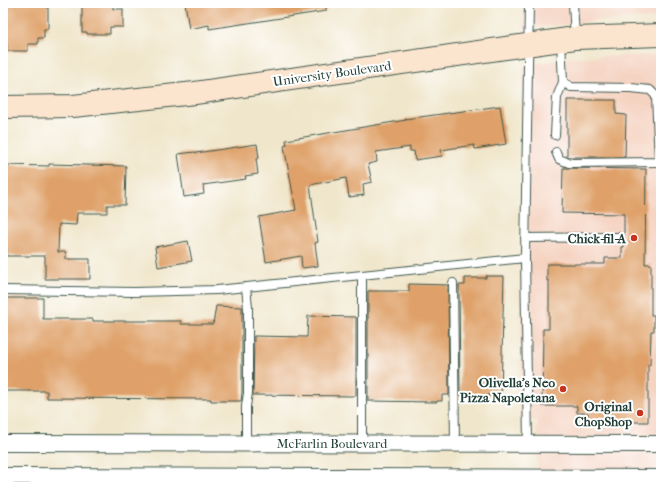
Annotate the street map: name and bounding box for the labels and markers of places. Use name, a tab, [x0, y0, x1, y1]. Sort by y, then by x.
place label: Chick-fil-A	[568, 231, 627, 246]
marker: Chick-fil-A	[629, 233, 639, 243]
place label: Olivella’s Neo Pizza Napoletana	[460, 375, 556, 406]
marker: Olivella’s Neo Pizza Napoletana	[558, 384, 568, 394]
place label: Original ChopShop	[575, 399, 632, 430]
marker: Original ChopShop	[635, 408, 645, 418]

